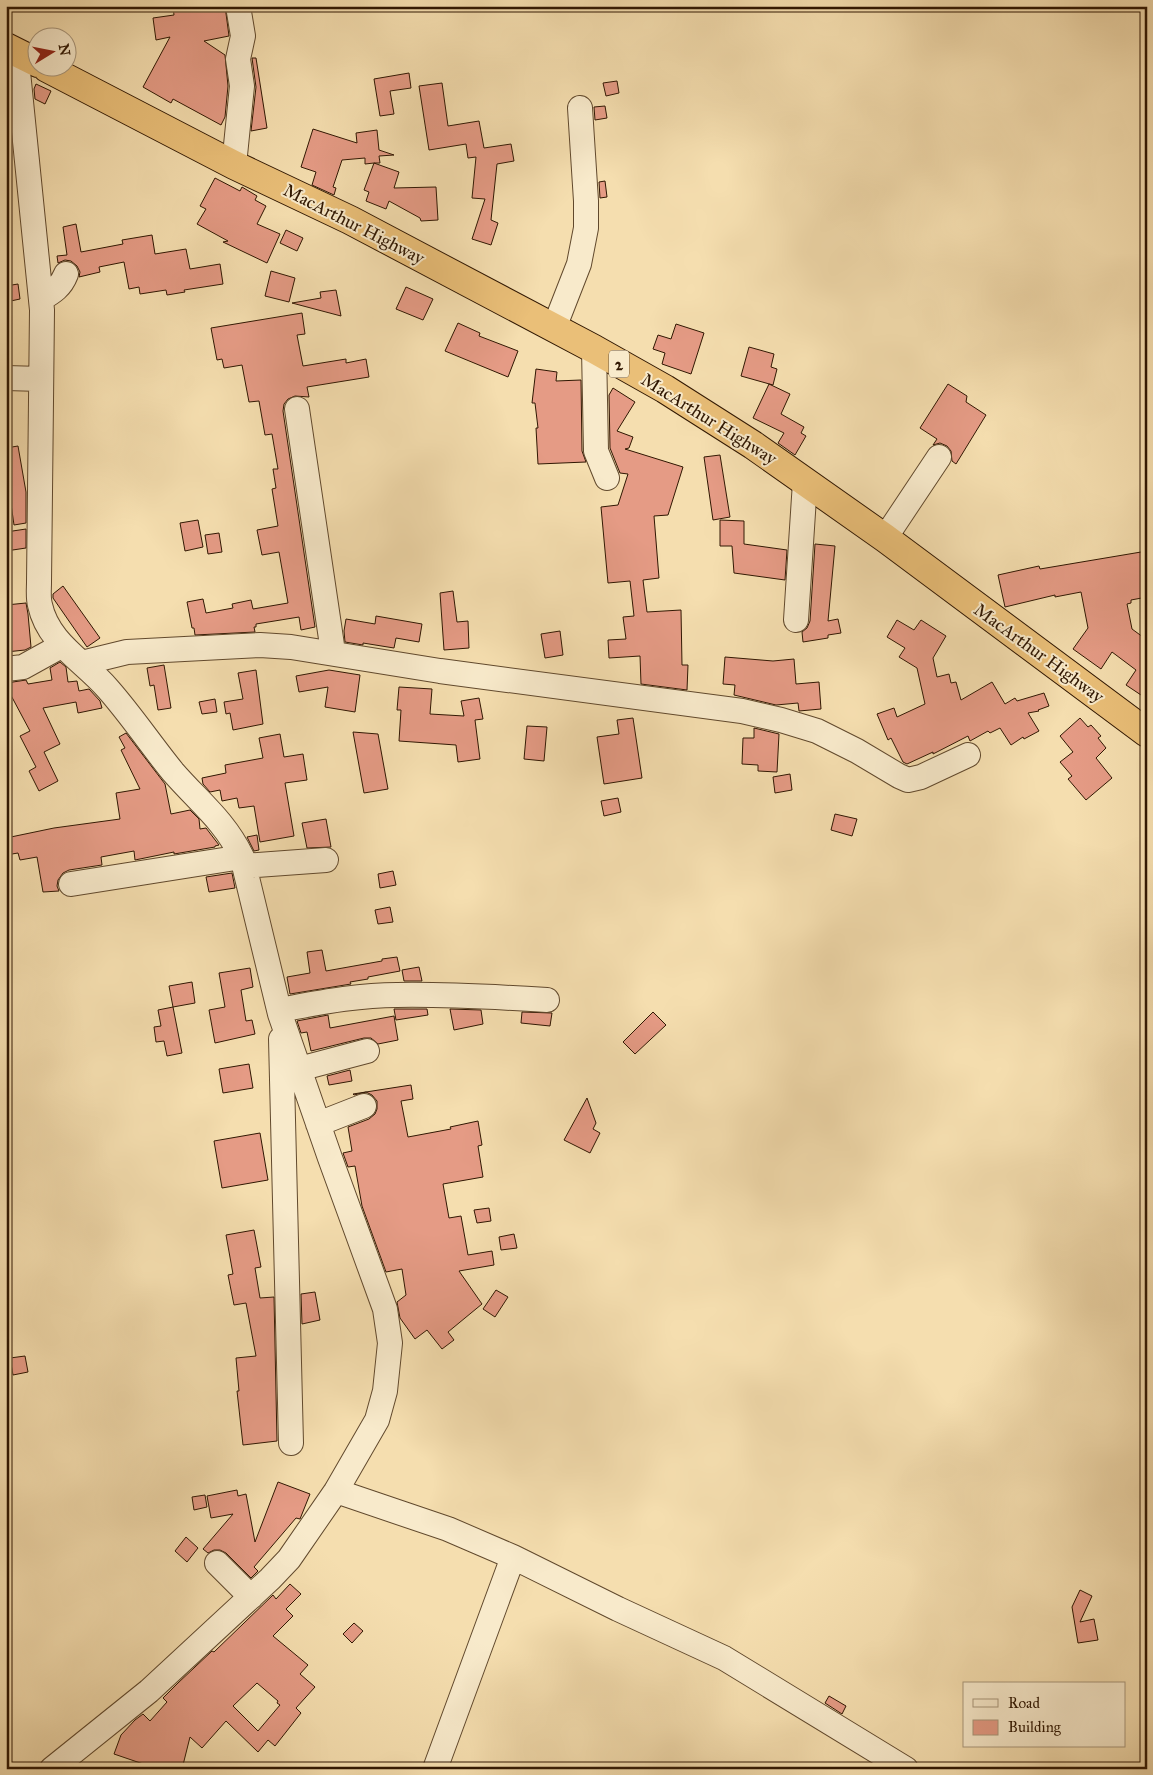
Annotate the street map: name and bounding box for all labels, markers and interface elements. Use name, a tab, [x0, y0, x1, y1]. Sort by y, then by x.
north arrow	[28, 28, 78, 78]
text: N	[55, 43, 74, 57]
street label: MacArthur Highway	[279, 179, 429, 270]
road number: 2	[609, 350, 629, 378]
street label: MacArthur Highway	[637, 368, 781, 471]
street label: MacArthur Highway	[969, 598, 1109, 709]
legend	[963, 1682, 1126, 1748]
text: Road	[1008, 1694, 1040, 1712]
text: Building	[1008, 1718, 1062, 1736]

